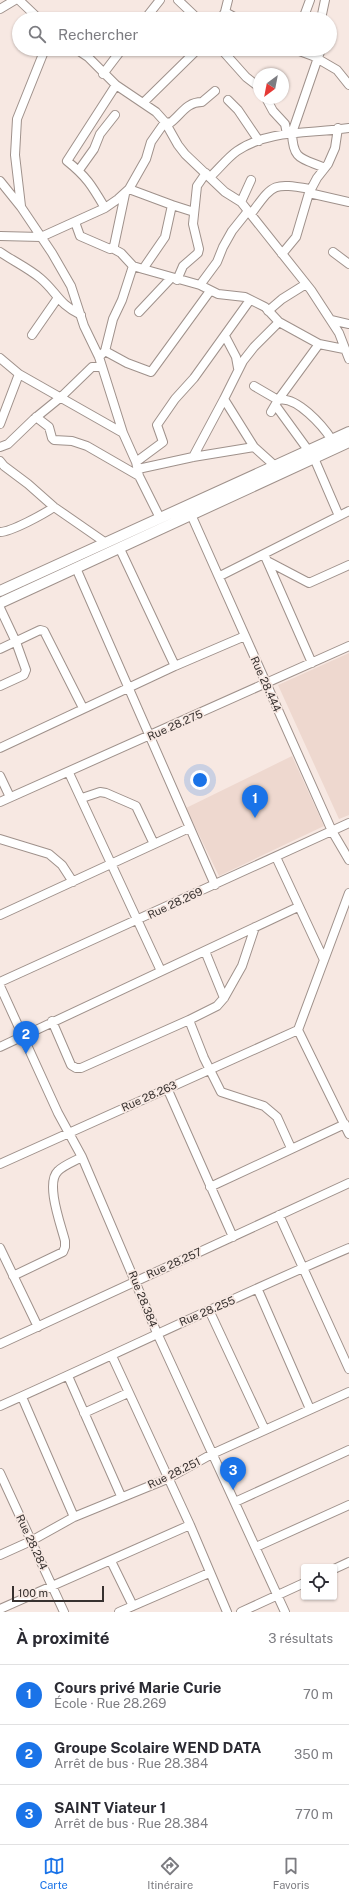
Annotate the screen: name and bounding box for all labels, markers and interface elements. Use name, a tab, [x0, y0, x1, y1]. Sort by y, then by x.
search box	[12, 12, 337, 56]
icon: search	[26, 23, 48, 45]
text: Rechercher	[58, 26, 138, 43]
north arrow	[253, 68, 289, 104]
street label: Rue 28.444	[248, 654, 284, 714]
street label: Rue 28.275	[146, 707, 204, 743]
your location	[190, 770, 210, 790]
pin: 1	[242, 785, 268, 818]
street label: Rue 28.269	[146, 885, 204, 921]
pin: 2	[13, 1021, 39, 1054]
street label: Rue 28.263	[120, 1078, 179, 1114]
street label: Rue 28.257	[145, 1245, 204, 1281]
street label: Rue 28.384	[126, 1269, 160, 1329]
street label: Rue 28.255	[177, 1294, 237, 1328]
street label: Rue 28.251	[146, 1455, 202, 1491]
pin: 3	[220, 1457, 246, 1490]
street label: Rue 28.284	[14, 1512, 50, 1572]
map controls	[301, 1564, 337, 1600]
button: locate	[301, 1564, 337, 1600]
scale bar	[12, 1584, 104, 1603]
text: 100 m	[18, 1587, 48, 1599]
text: À proximité	[16, 1628, 110, 1648]
text: 3 résultats	[268, 1631, 333, 1646]
text: Cours privé Marie Curie	[54, 1679, 222, 1696]
text: 1	[26, 1687, 32, 1702]
text: 70 m	[303, 1687, 333, 1702]
text: École · Rue 28.269	[54, 1696, 166, 1711]
text: Groupe Scolaire WEND DATA	[54, 1739, 261, 1756]
text: 2	[25, 1747, 33, 1762]
text: 350 m	[294, 1747, 333, 1762]
text: Arrêt de bus · Rue 28.384	[54, 1756, 208, 1771]
text: SAINT Viateur 1	[54, 1799, 166, 1816]
text: 3	[25, 1807, 33, 1822]
text: 770 m	[295, 1807, 333, 1822]
text: Arrêt de bus · Rue 28.384	[54, 1816, 208, 1831]
tab: Carte	[40, 1855, 68, 1891]
tab: Itinéraire	[147, 1855, 193, 1891]
tab: Favoris	[273, 1855, 309, 1891]

